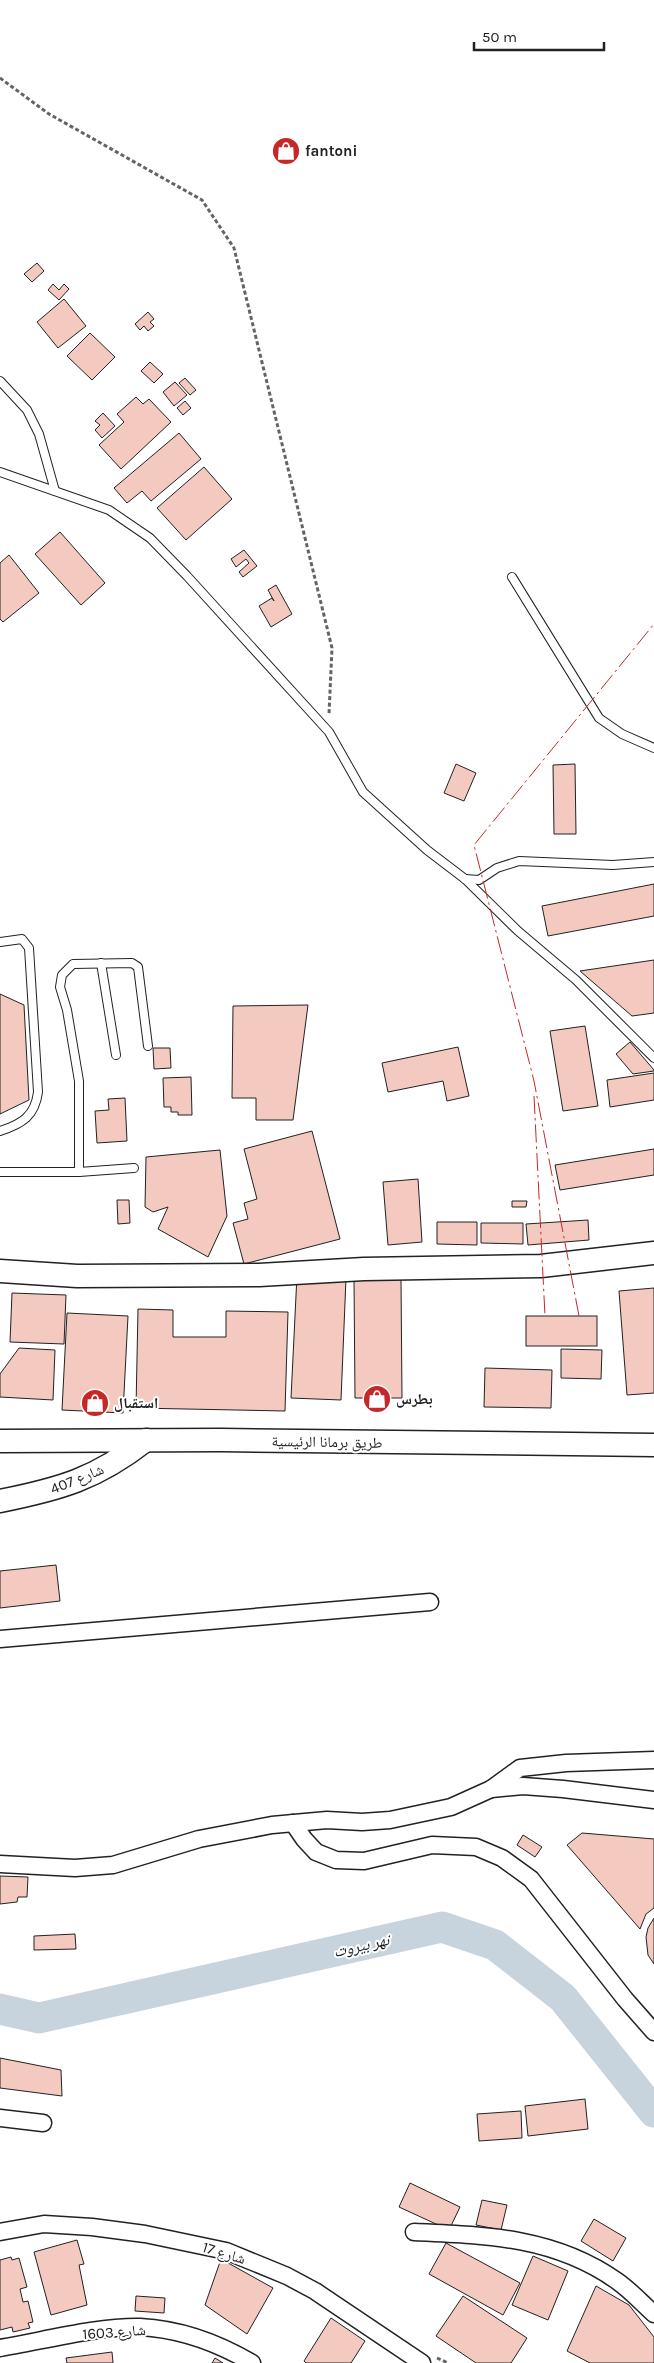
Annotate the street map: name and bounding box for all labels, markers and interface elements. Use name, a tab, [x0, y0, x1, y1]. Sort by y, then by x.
scale bar	[474, 20, 604, 52]
text: 50 m	[482, 28, 517, 46]
shop icon: fantoni	[271, 136, 301, 166]
place label: fantoni	[305, 142, 357, 160]
shop icon: بطرس	[362, 1384, 392, 1414]
shop icon: استقبال	[80, 1388, 110, 1418]
place label: بطرس	[396, 1390, 433, 1408]
place label: استقبال	[114, 1394, 158, 1412]
street label: طريق برمانا الرئيسية	[271, 1432, 383, 1453]
street label: شارع 407	[47, 1460, 107, 1499]
water label: نهر بيروت	[331, 1929, 394, 1961]
street label: شارع 17	[200, 2238, 248, 2269]
street label: شارع 1603	[82, 2321, 146, 2344]

